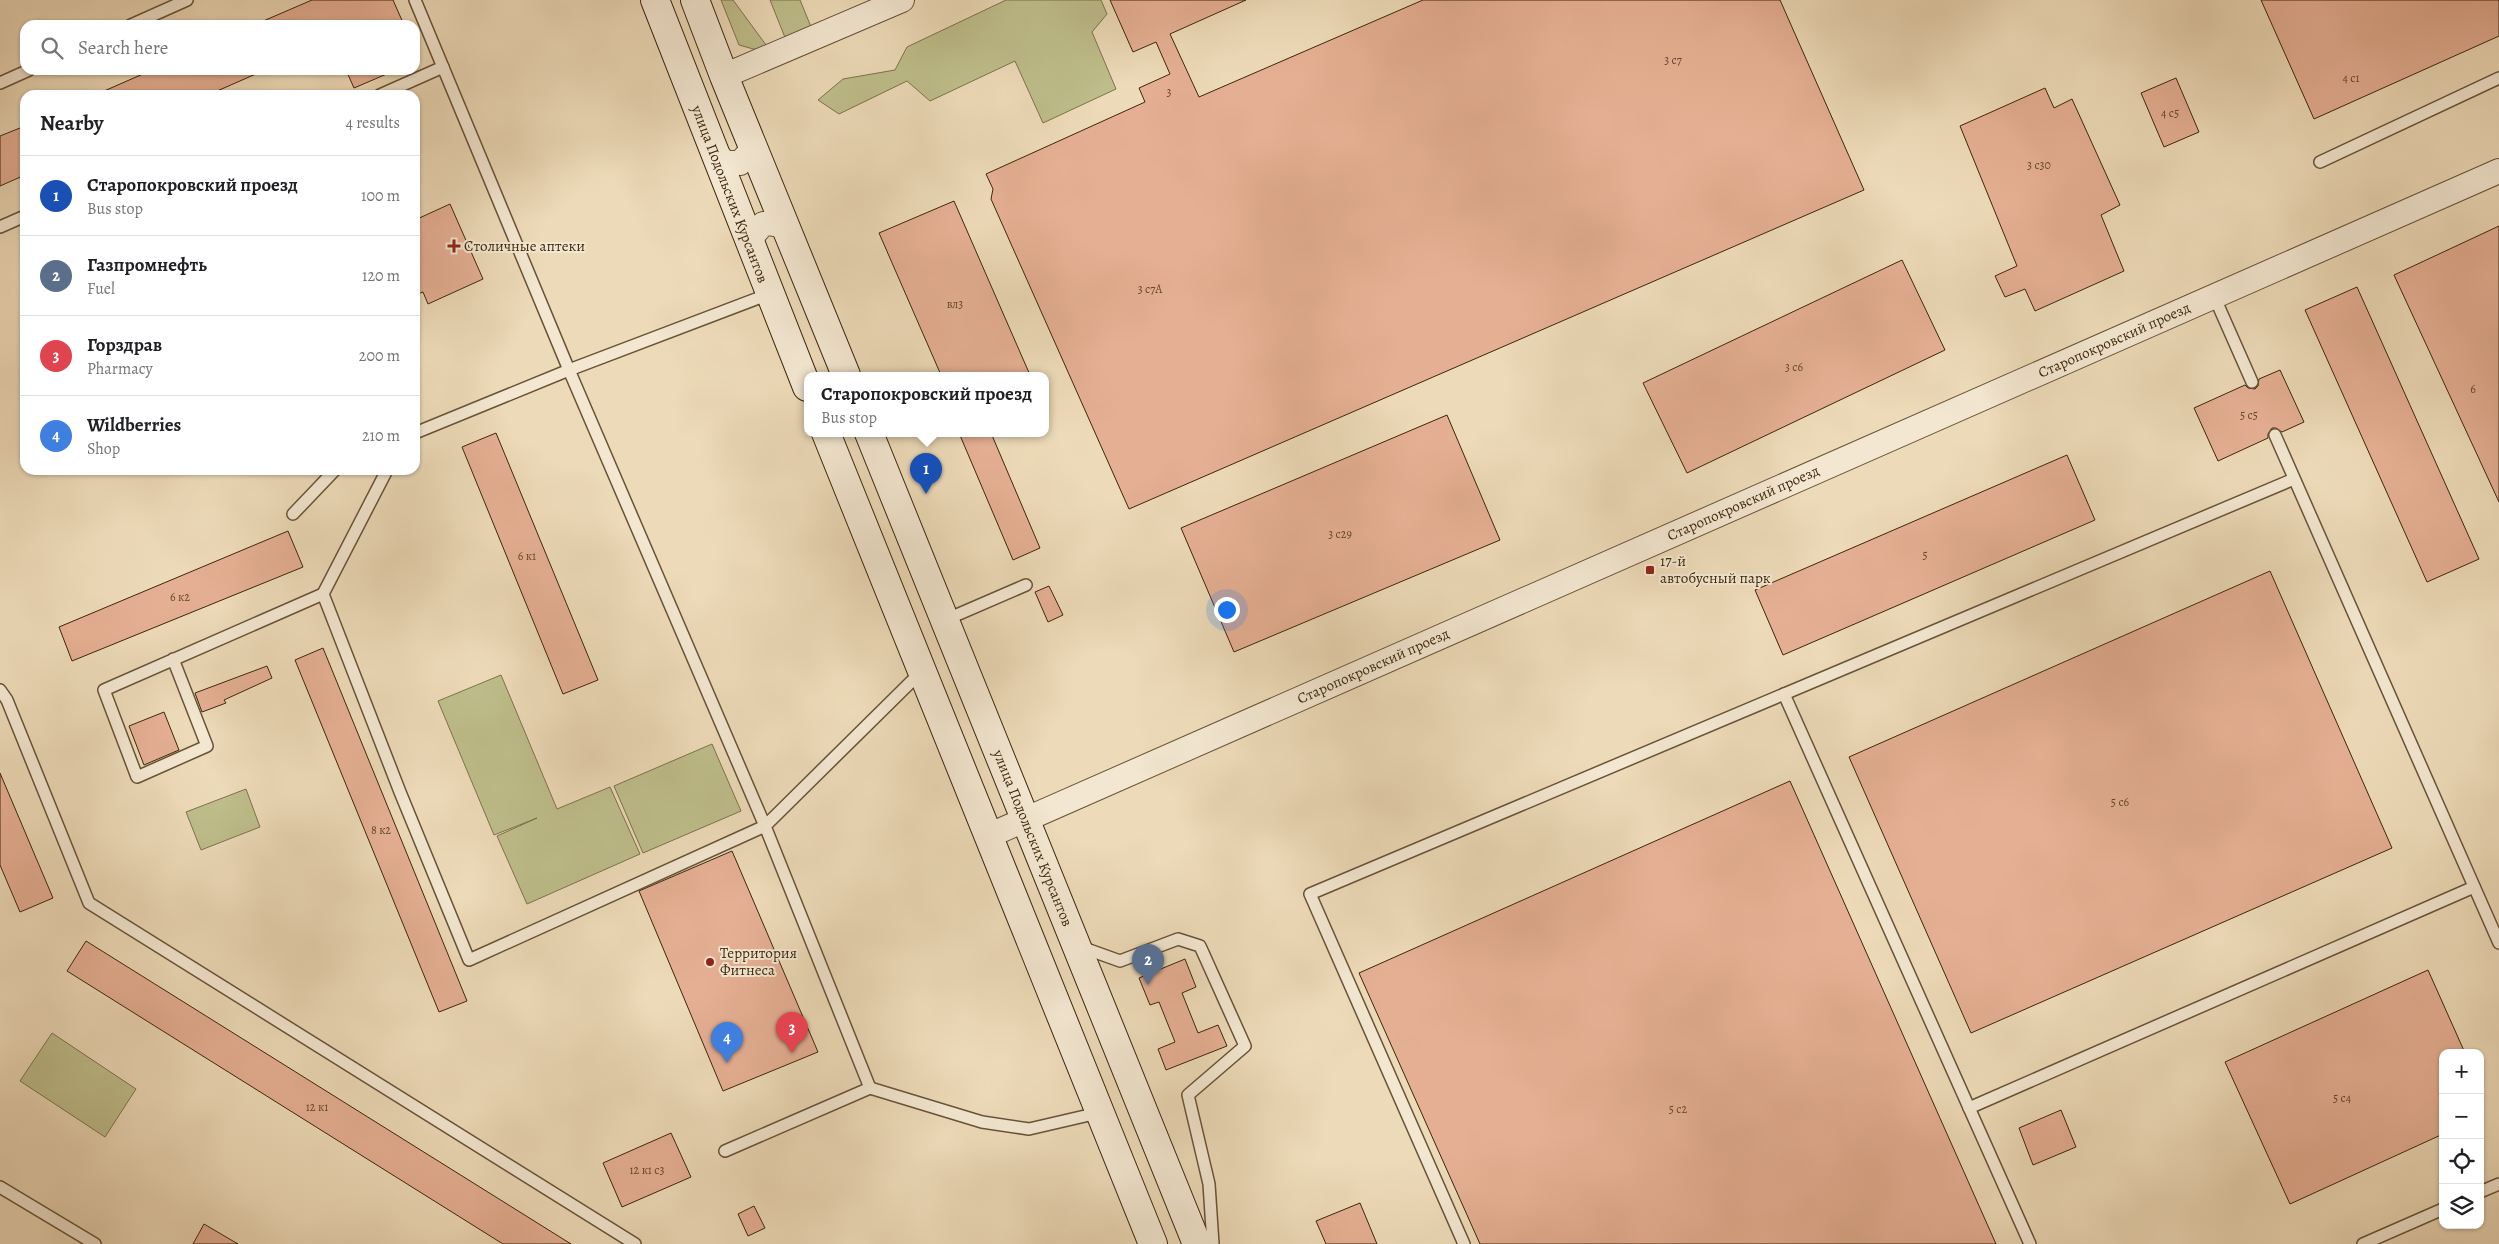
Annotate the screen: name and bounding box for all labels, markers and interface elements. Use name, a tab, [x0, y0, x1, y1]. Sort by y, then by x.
search box	[20, 20, 420, 75]
icon: search	[38, 34, 66, 62]
text: Search here	[78, 35, 168, 61]
house number: 3 с7	[1664, 52, 1683, 68]
house number: 4 с1	[2342, 70, 2360, 86]
house number: 3	[1167, 84, 1172, 100]
street label: улица Подольских Курсантов	[686, 101, 773, 286]
house number: 4 с5	[2161, 105, 2179, 121]
text: Nearby	[40, 109, 103, 137]
text: 4 results	[346, 112, 400, 134]
house number: 3 с30	[2027, 157, 2051, 173]
text: Старопокровский проезд	[87, 172, 298, 198]
text: 1	[53, 185, 59, 207]
text: 100 m	[361, 185, 400, 207]
text: Bus stop	[87, 198, 143, 220]
place label: Столичные аптеки	[464, 236, 585, 256]
marker: Столичные аптеки	[448, 240, 460, 252]
text: Газпромнефть	[87, 252, 207, 278]
text: 2	[52, 265, 60, 287]
text: 120 m	[362, 265, 400, 287]
text: Fuel	[87, 278, 115, 300]
house number: 3 с7А	[1138, 281, 1163, 297]
house number: вл3	[947, 296, 963, 312]
street label: Старопокровский проезд	[2035, 297, 2193, 383]
text: Горздрав	[87, 332, 162, 358]
text: 3	[53, 345, 59, 367]
text: 200 m	[359, 345, 400, 367]
text: Pharmacy	[87, 358, 153, 380]
house number: 3 с6	[1785, 359, 1804, 375]
popup	[804, 372, 1049, 437]
text: Старопокровский проезд	[821, 381, 1032, 407]
house number: 6	[2470, 381, 2476, 397]
text: Bus stop	[821, 407, 877, 429]
house number: 5 с5	[2240, 407, 2258, 423]
text: Wildberries	[87, 412, 181, 438]
text: 4	[52, 425, 60, 447]
text: 210 m	[362, 425, 400, 447]
text: Shop	[87, 438, 120, 460]
pin: 1	[910, 453, 942, 494]
street label: Старопокровский проезд	[1664, 460, 1822, 546]
house number: 3 с29	[1328, 526, 1352, 542]
house number: 5	[1922, 547, 1928, 563]
house number: 6 к1	[518, 548, 536, 564]
place label: 17-й автобусный парк	[1660, 551, 1771, 588]
marker: 17-й автобусный парк	[1644, 564, 1656, 576]
house number: 6 к2	[170, 589, 190, 605]
your location	[1214, 597, 1240, 623]
street label: Старопокровский проезд	[1294, 623, 1452, 709]
street label: улица Подольских Курсантов	[988, 746, 1078, 929]
house number: 5 с6	[2111, 794, 2130, 810]
house number: 8 к2	[371, 822, 391, 838]
place label: Территория Фитнеса	[720, 943, 797, 980]
pin: 2	[1132, 944, 1164, 985]
marker: Территория Фитнеса	[704, 956, 716, 968]
pin: 3	[776, 1012, 808, 1053]
pin: 4	[711, 1022, 743, 1063]
map controls	[2439, 1049, 2484, 1229]
button: +	[2439, 1049, 2484, 1094]
house number: 5 с4	[2333, 1090, 2352, 1106]
button: −	[2439, 1094, 2484, 1139]
house number: 12 к1	[306, 1099, 328, 1115]
house number: 5 с2	[1669, 1101, 1688, 1117]
button: locate	[2439, 1139, 2484, 1184]
house number: 12 к1 с3	[629, 1162, 665, 1178]
button: layers	[2439, 1184, 2484, 1229]

